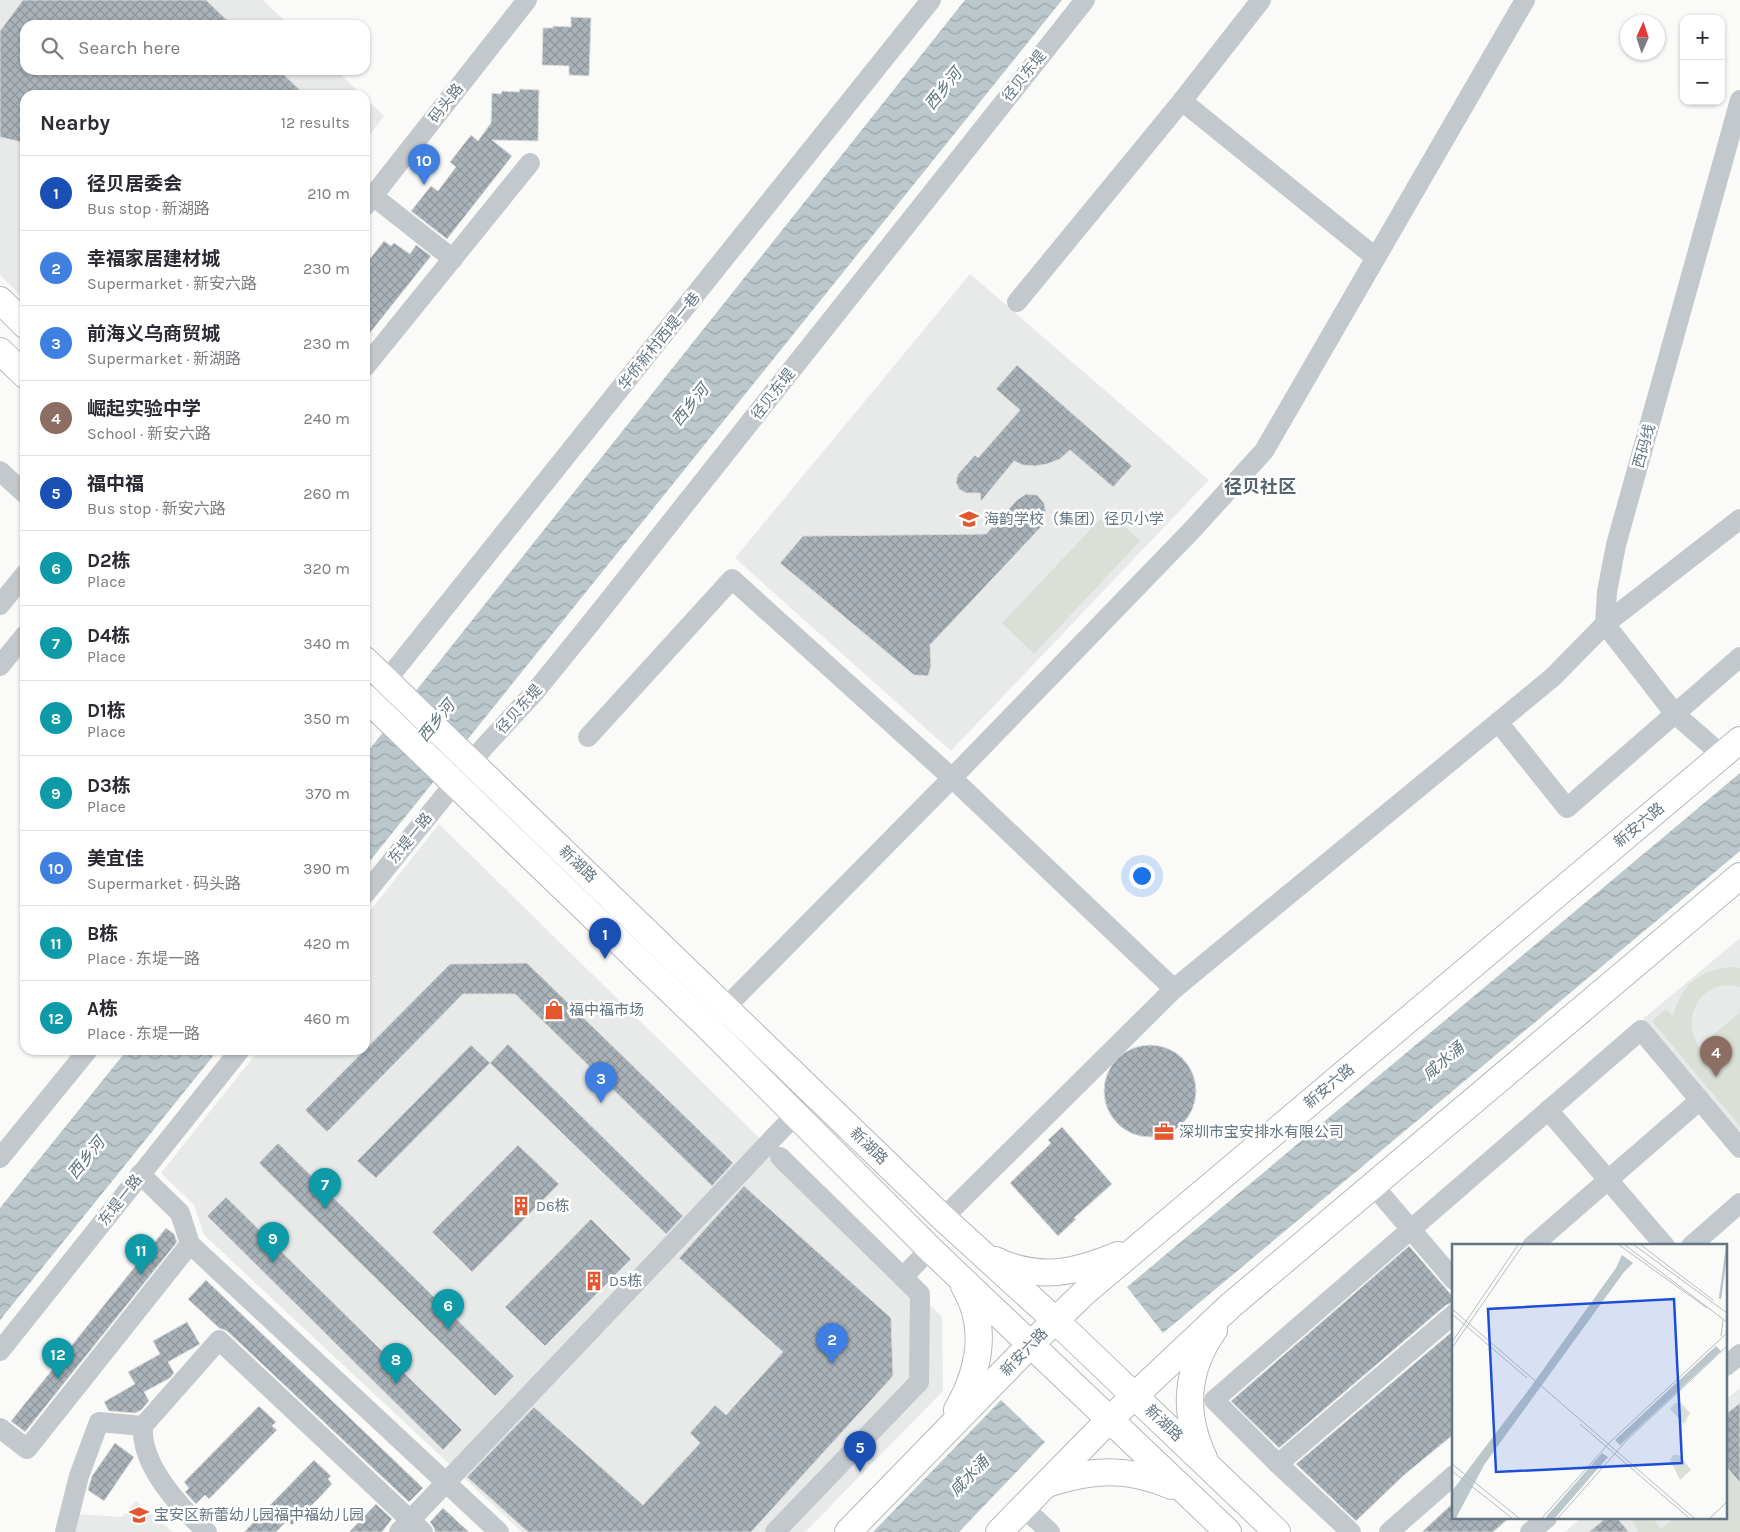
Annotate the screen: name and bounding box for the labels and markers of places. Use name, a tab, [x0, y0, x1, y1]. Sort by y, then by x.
pin: 10	[408, 144, 440, 185]
school or university icon: 海韵学校（集团）径贝小学	[958, 508, 980, 530]
place label: 海韵学校（集团）径贝小学	[984, 510, 1164, 528]
pin: 1	[589, 918, 621, 959]
shop icon: 福中福市场	[543, 999, 565, 1021]
place label: 福中福市场	[569, 1001, 644, 1019]
pin: 4	[1700, 1036, 1732, 1077]
pin: 3	[585, 1062, 617, 1103]
office icon: 深圳市宝安排水有限公司	[1153, 1121, 1175, 1143]
place label: 深圳市宝安排水有限公司	[1179, 1123, 1344, 1141]
pin: 7	[309, 1168, 341, 1209]
building icon: D6栋	[510, 1195, 532, 1217]
place label: D6栋	[536, 1197, 570, 1215]
pin: 9	[257, 1222, 289, 1263]
pin: 11	[125, 1234, 157, 1275]
building icon: D5栋	[583, 1270, 605, 1292]
place label: D5栋	[609, 1272, 642, 1290]
pin: 6	[432, 1289, 464, 1330]
pin: 2	[816, 1323, 848, 1364]
pin: 12	[42, 1338, 74, 1379]
pin: 8	[380, 1343, 412, 1384]
pin: 5	[844, 1431, 876, 1472]
school or university icon: 宝安区新蕾幼儿园福中福幼儿园	[128, 1504, 150, 1526]
place label: 宝安区新蕾幼儿园福中福幼儿园	[154, 1506, 364, 1524]

